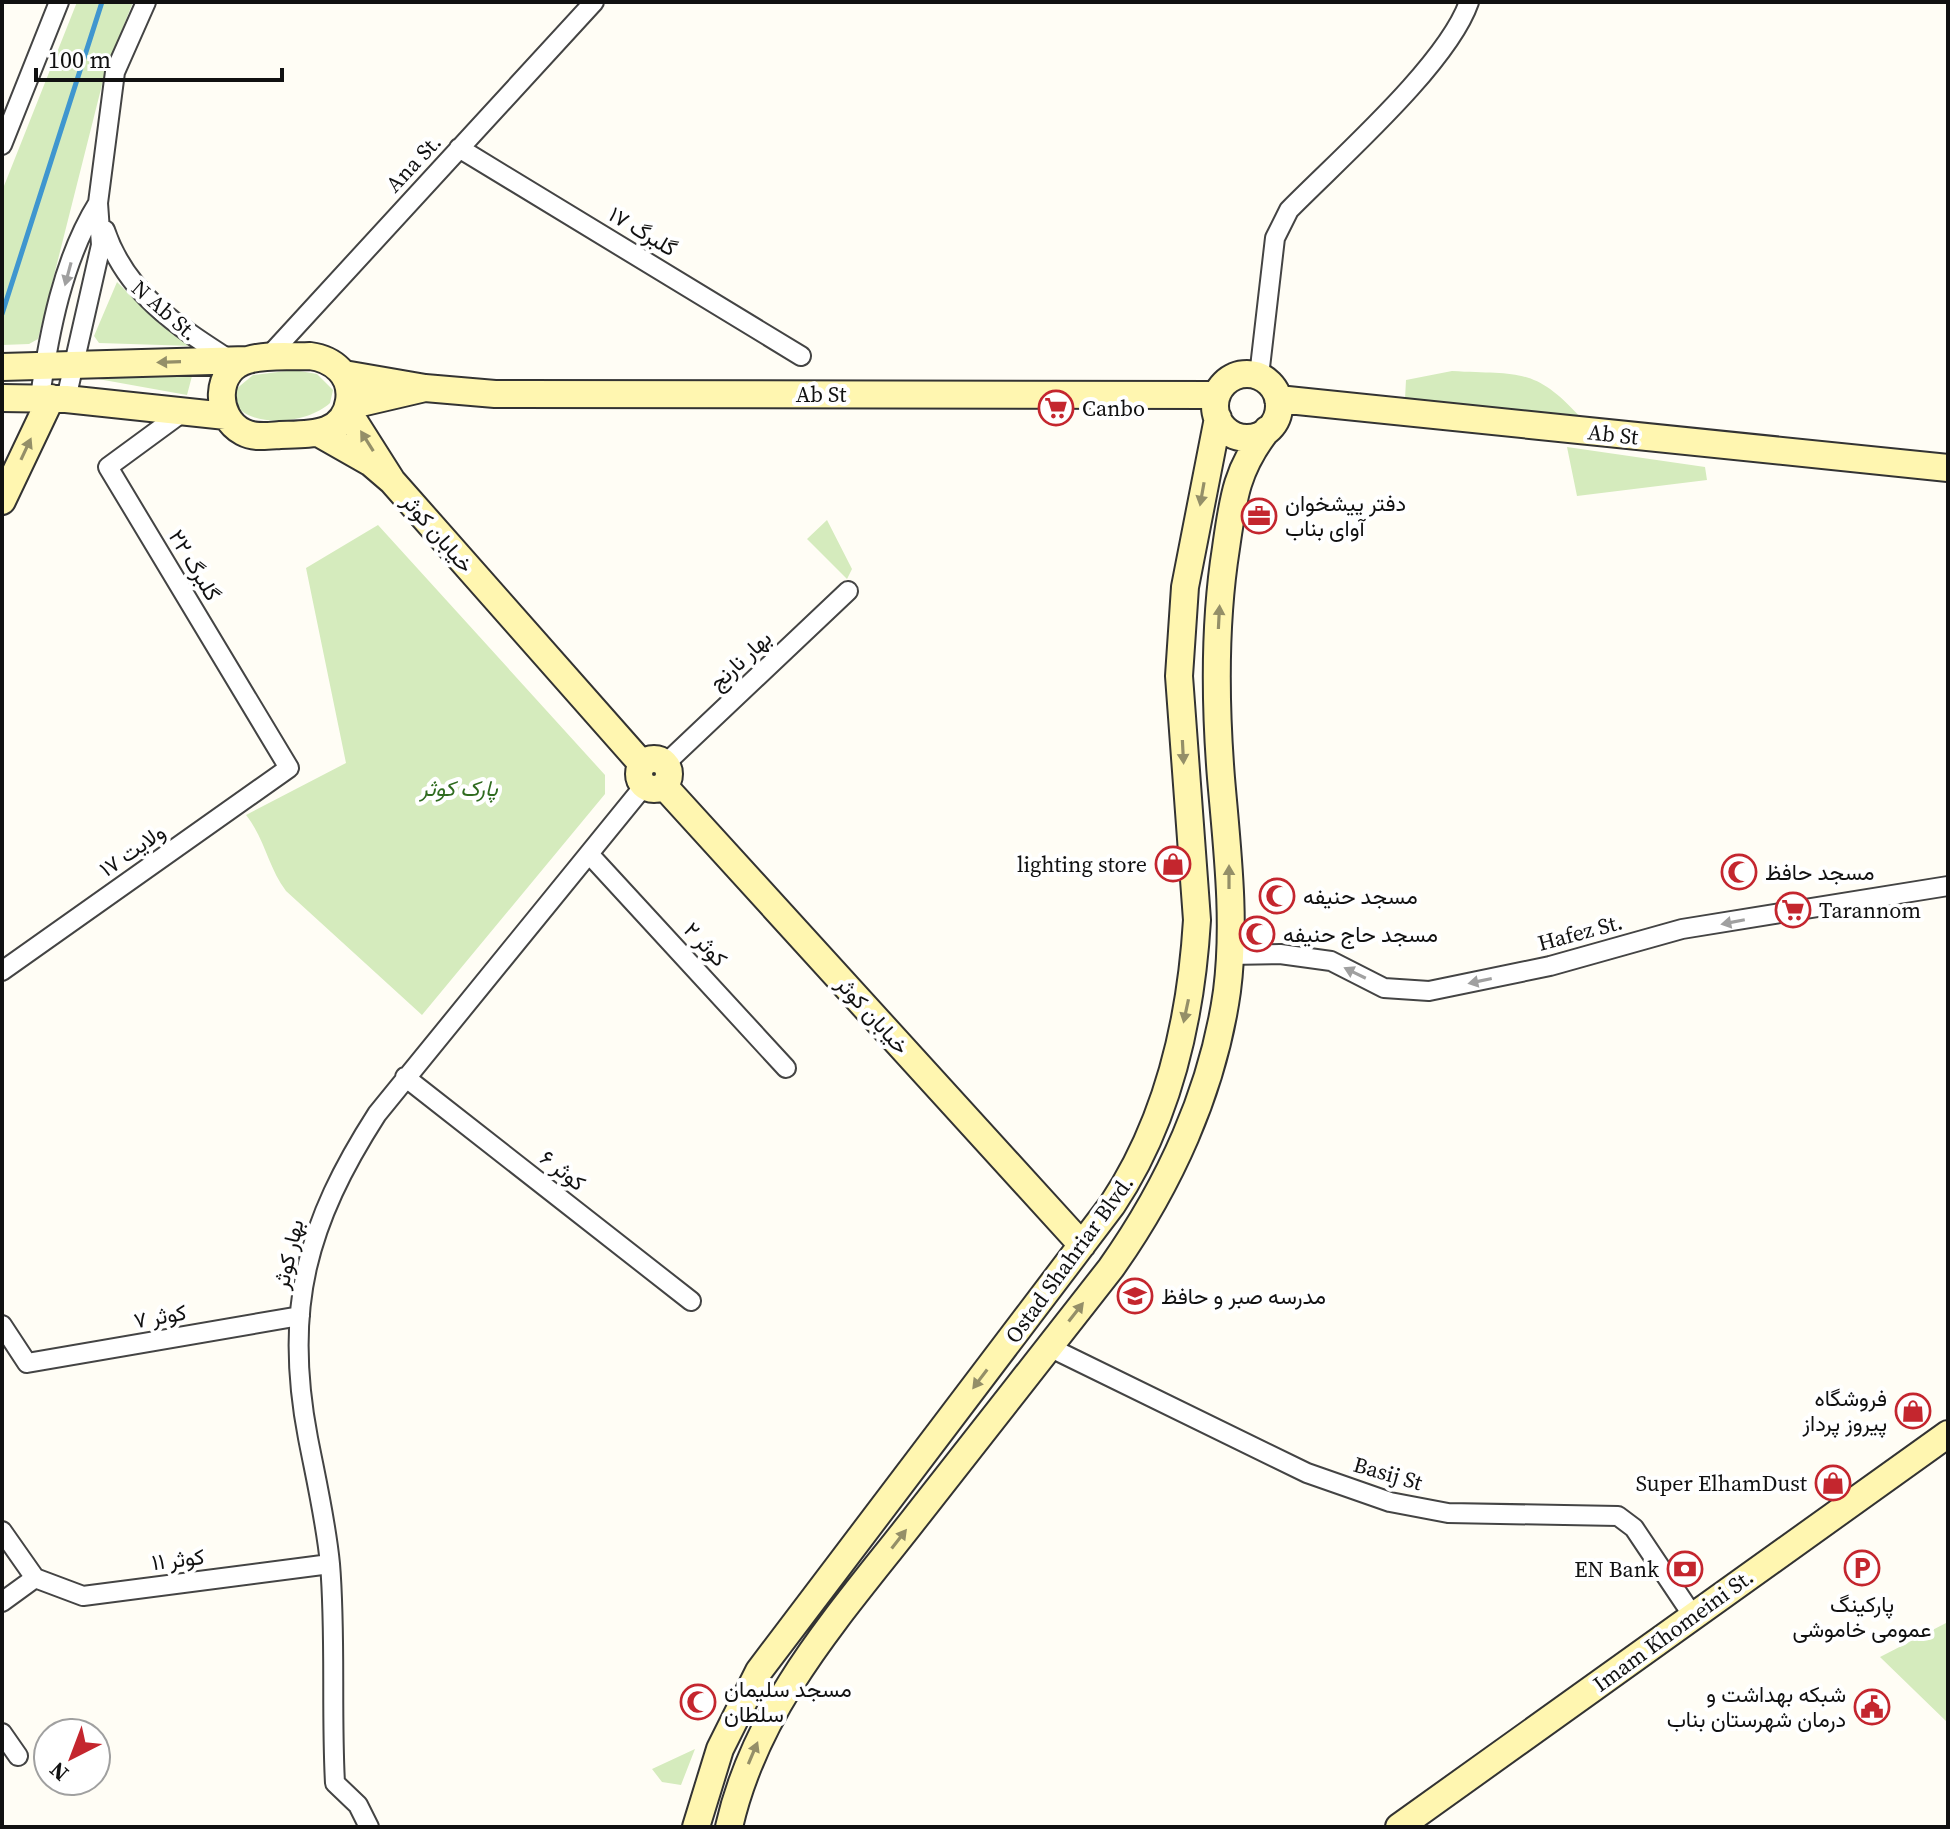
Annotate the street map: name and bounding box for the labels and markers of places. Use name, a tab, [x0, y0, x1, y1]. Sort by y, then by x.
supermarket icon: Canbo	[1037, 389, 1075, 427]
place label: Canbo	[1082, 393, 1145, 423]
place label: دفتر پیشخوان آوای بناب	[1285, 488, 1406, 543]
office icon: دفتر پیشخوان آوای بناب	[1240, 497, 1278, 535]
shop icon: lighting store	[1154, 845, 1192, 883]
place label: lighting store	[1017, 849, 1147, 879]
mosque icon: مسجد حافظ	[1720, 853, 1758, 891]
place label: مسجد حافظ	[1765, 857, 1874, 887]
mosque icon: مسجد حنیفه	[1258, 877, 1296, 915]
place label: مسجد حنیفه	[1303, 881, 1418, 911]
supermarket icon: Tarannom	[1774, 891, 1812, 929]
place label: Tarannom	[1819, 895, 1921, 925]
mosque icon: مسجد حاج حنیفه	[1238, 915, 1276, 953]
place label: مسجد حاج حنیفه	[1283, 919, 1438, 949]
school or university icon: مدرسه صبر و حافظ	[1116, 1277, 1154, 1315]
place label: مدرسه صبر و حافظ	[1161, 1281, 1326, 1311]
place label: فروشگاه پیروز پرداز	[1802, 1383, 1887, 1438]
shop icon: فروشگاه پیروز پرداز	[1894, 1392, 1932, 1430]
shop icon: Super ElhamDust	[1814, 1464, 1852, 1502]
place label: Super ElhamDust	[1636, 1468, 1808, 1498]
parking icon: پارکینگ عمومی خاموشی	[1843, 1549, 1881, 1587]
bank icon: EN Bank	[1666, 1550, 1704, 1588]
place label: EN Bank	[1574, 1554, 1660, 1584]
place label: پارکینگ عمومی خاموشی	[1792, 1589, 1932, 1644]
place label: مسجد سلیمان سلطان	[724, 1674, 852, 1729]
place label: شبکه بهداشت و درمان شهرستان بناب	[1667, 1679, 1846, 1734]
mosque icon: مسجد سلیمان سلطان	[679, 1683, 717, 1721]
public building icon: شبکه بهداشت و درمان شهرستان بناب	[1853, 1688, 1891, 1726]

